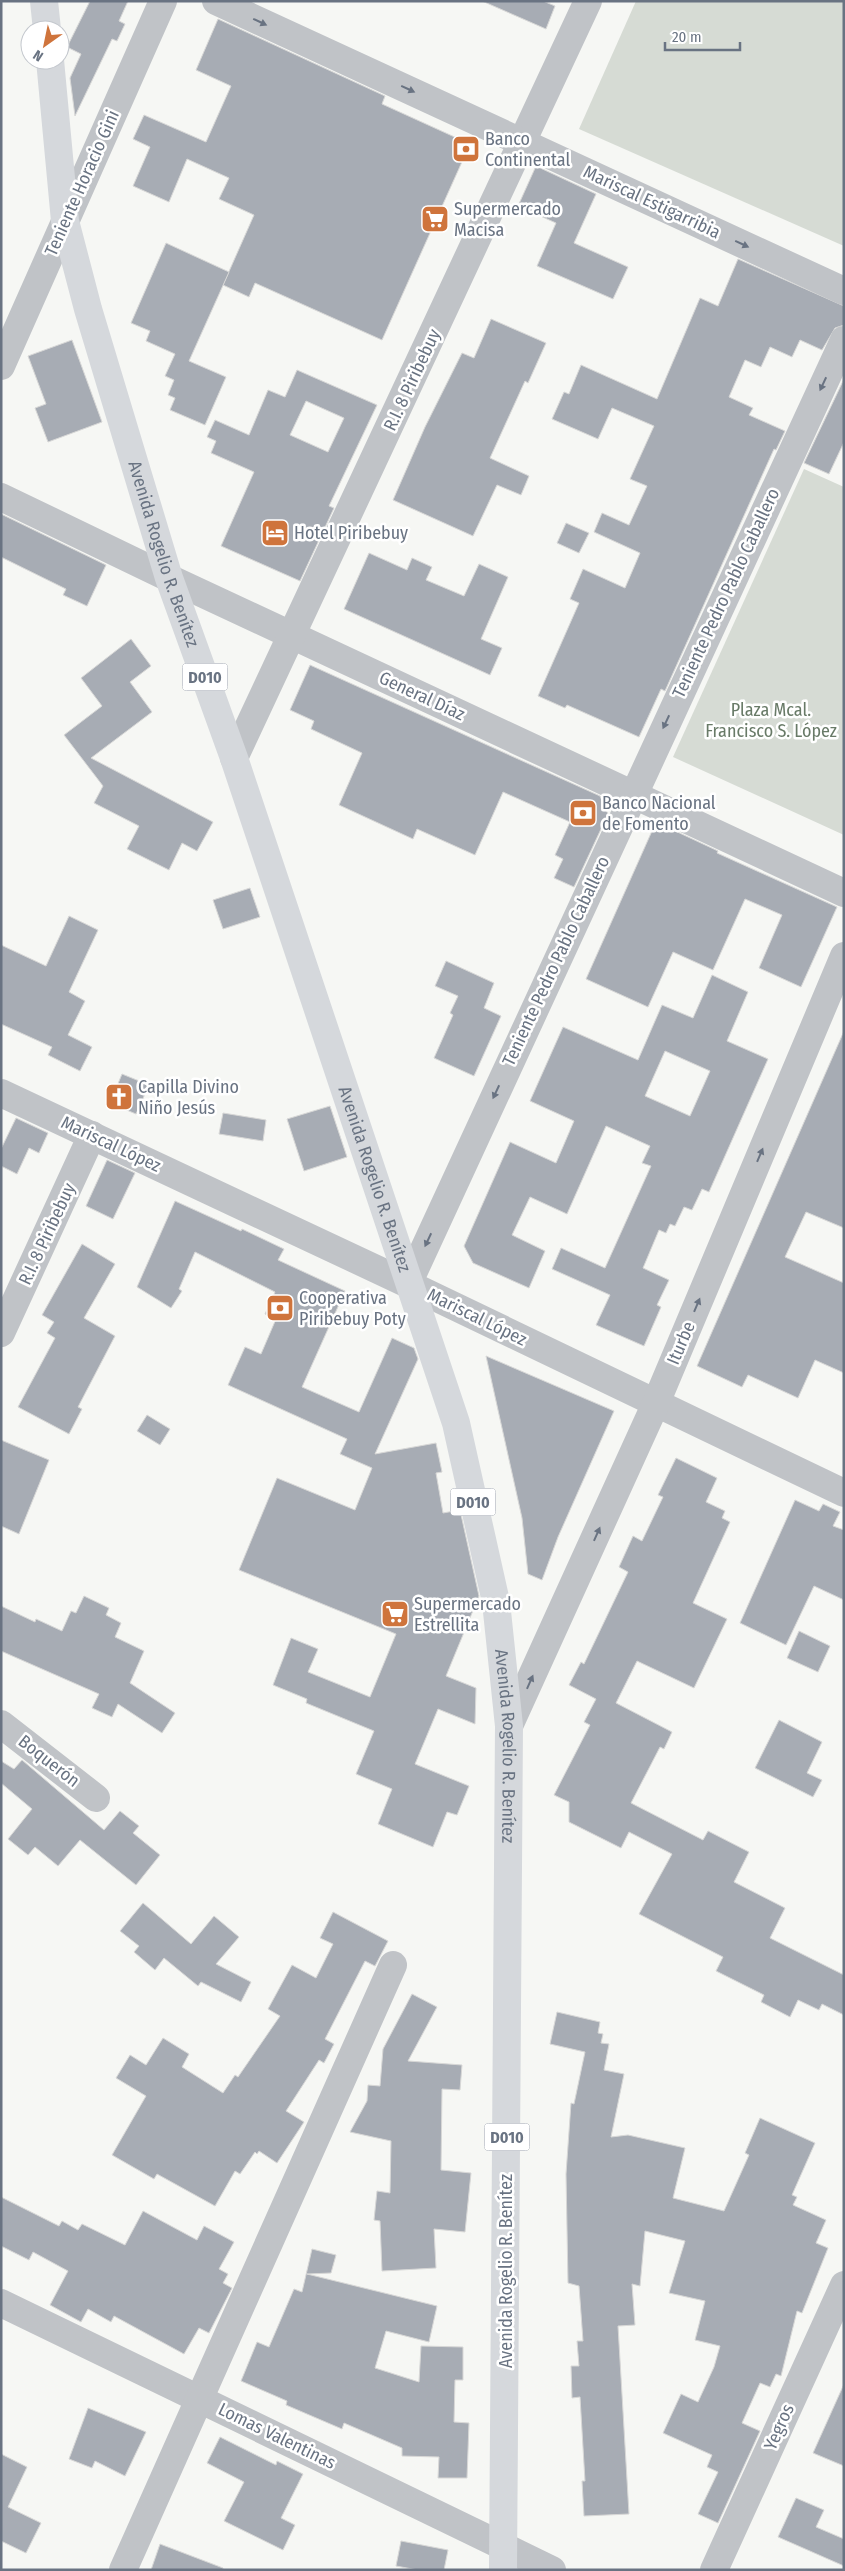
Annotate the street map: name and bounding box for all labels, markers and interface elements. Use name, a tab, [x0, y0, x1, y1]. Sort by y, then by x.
one-way arrow	[253, 18, 267, 26]
north arrow	[20, 20, 70, 70]
scale bar	[665, 20, 740, 52]
text: 20 m	[672, 28, 702, 46]
text: N	[30, 46, 46, 65]
one-way arrow	[401, 86, 415, 94]
street label: Teniente Horacio Gini	[40, 107, 124, 259]
place label: Banco Continental	[485, 128, 570, 171]
bank icon: Banco Continental	[451, 134, 481, 164]
street label: Mariscal Estigarribia	[580, 161, 724, 243]
place label: Supermercado Macisa	[454, 198, 561, 241]
supermarket icon: Supermercado Macisa	[420, 204, 450, 234]
one-way arrow	[735, 240, 749, 248]
street label: R.I. 8 Piribebuy	[379, 326, 445, 434]
one-way arrow	[819, 377, 827, 391]
street label: Avenida Rogelio R. Benítez	[123, 458, 204, 650]
street label: Teniente Pedro Pablo Caballero	[668, 485, 784, 701]
hotel icon: Hotel Piribebuy	[260, 518, 290, 548]
place label: Hotel Piribebuy	[294, 522, 408, 544]
road number: D010	[182, 664, 228, 690]
street label: General Díaz	[376, 667, 468, 725]
park label: Plaza Mcal. Francisco S. López	[705, 699, 837, 742]
one-way arrow	[662, 715, 670, 729]
place label: Banco Nacional de Fomento	[602, 792, 716, 835]
bank icon: Banco Nacional de Fomento	[568, 798, 598, 828]
street label: Teniente Pedro Pablo Caballero	[498, 853, 614, 1069]
place label: Capilla Divino Niño Jesús	[138, 1076, 239, 1119]
church icon: Capilla Divino Niño Jesús	[104, 1082, 134, 1112]
street label: Avenida Rogelio R. Benítez	[333, 1083, 416, 1275]
one-way arrow	[492, 1085, 500, 1099]
street label: Mariscal López	[58, 1111, 164, 1177]
one-way arrow	[757, 1148, 765, 1162]
street label: R.I. 8 Piribebuy	[14, 1180, 80, 1288]
one-way arrow	[424, 1233, 432, 1247]
street label: Mariscal López	[424, 1283, 530, 1351]
place label: Cooperativa Piribebuy Poty	[299, 1287, 406, 1330]
bank icon: Cooperativa Piribebuy Poty	[265, 1293, 295, 1323]
one-way arrow	[694, 1298, 702, 1312]
street label: Iturbe	[662, 1318, 700, 1368]
road number: D010	[450, 1488, 496, 1515]
one-way arrow	[593, 1527, 601, 1541]
place label: Supermercado Estrellita	[414, 1593, 521, 1636]
supermarket icon: Supermercado Estrellita	[380, 1599, 410, 1629]
street label: Avenida Rogelio R. Benítez	[490, 1648, 520, 1843]
one-way arrow	[526, 1675, 534, 1689]
street label: Boquerón	[14, 1730, 84, 1792]
road number: D010	[484, 2124, 530, 2150]
street label: Avenida Rogelio R. Benítez	[495, 2174, 517, 2368]
street label: Lomas Valentinas	[215, 2398, 340, 2474]
street label: Yegros	[759, 2400, 799, 2453]

